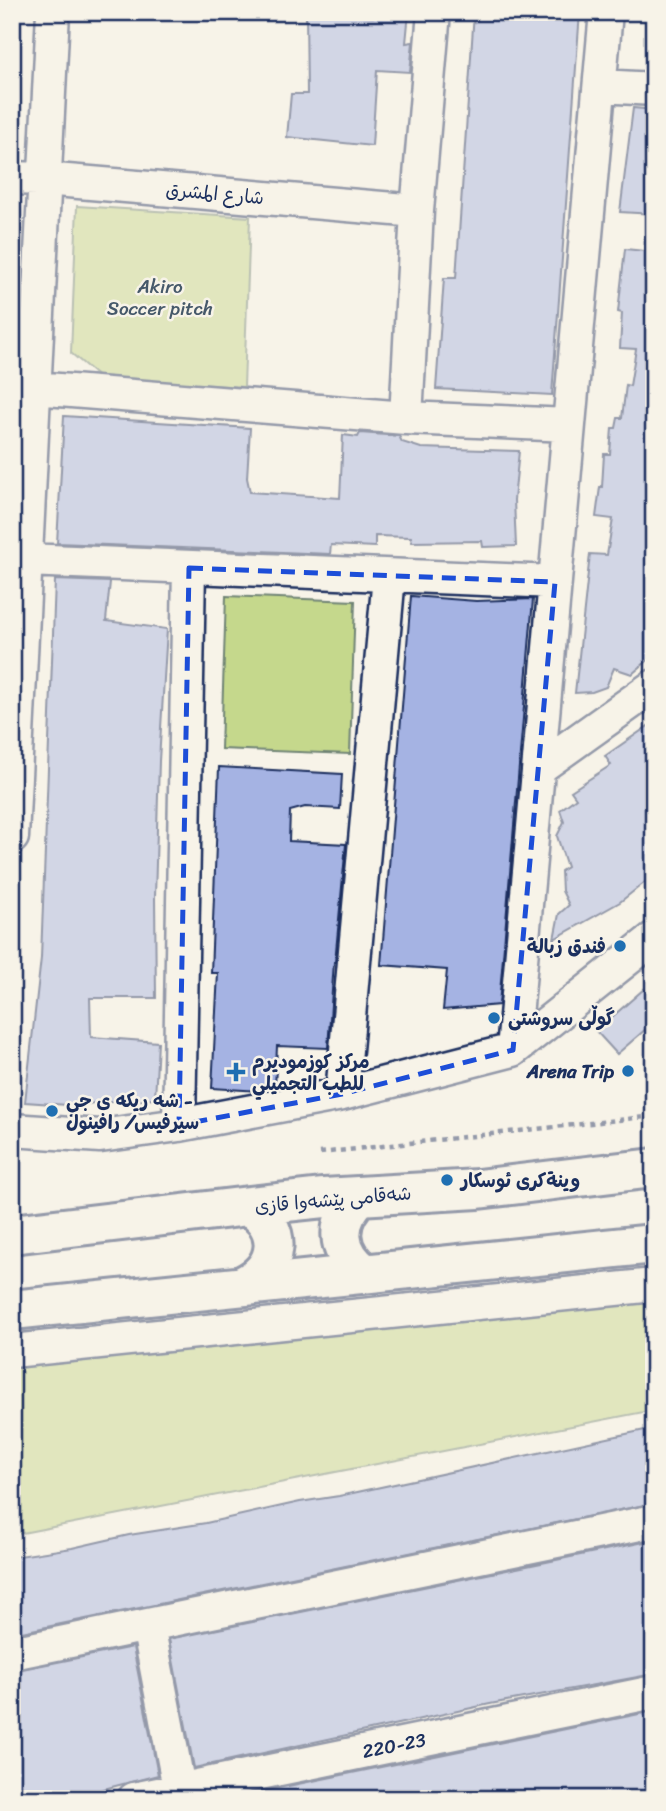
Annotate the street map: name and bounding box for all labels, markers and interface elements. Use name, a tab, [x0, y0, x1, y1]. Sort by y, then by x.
street label: شارع المشرق	[164, 173, 265, 214]
park label: Akiro Soccer pitch	[107, 270, 213, 325]
place label: فندق زبالة	[527, 930, 606, 963]
marker: فندق زبالة	[612, 938, 628, 954]
place label: گوڵی سروشتی	[508, 1002, 615, 1035]
marker: گوڵی سروشتی	[486, 1010, 502, 1026]
place label: مركز كوزموديرم للطب التجميلي	[252, 1045, 370, 1100]
place label: Arena Trip	[526, 1055, 615, 1088]
marker: مركز كوزموديرم للطب التجميلي	[226, 1062, 246, 1082]
marker: Arena Trip	[620, 1063, 636, 1079]
place label: شه ريكه ى جي - سيرفيس/ رافينول	[66, 1084, 199, 1139]
marker: شه ريكه ى جي - سيرفيس/ رافينول	[44, 1103, 60, 1119]
place label: وينةكرى ئوسكار	[459, 1164, 580, 1197]
marker: وينةكرى ئوسكار	[439, 1172, 455, 1188]
street label: شەقامی پێشەوا قازی	[253, 1176, 413, 1223]
street label: 220-23	[359, 1723, 429, 1768]

